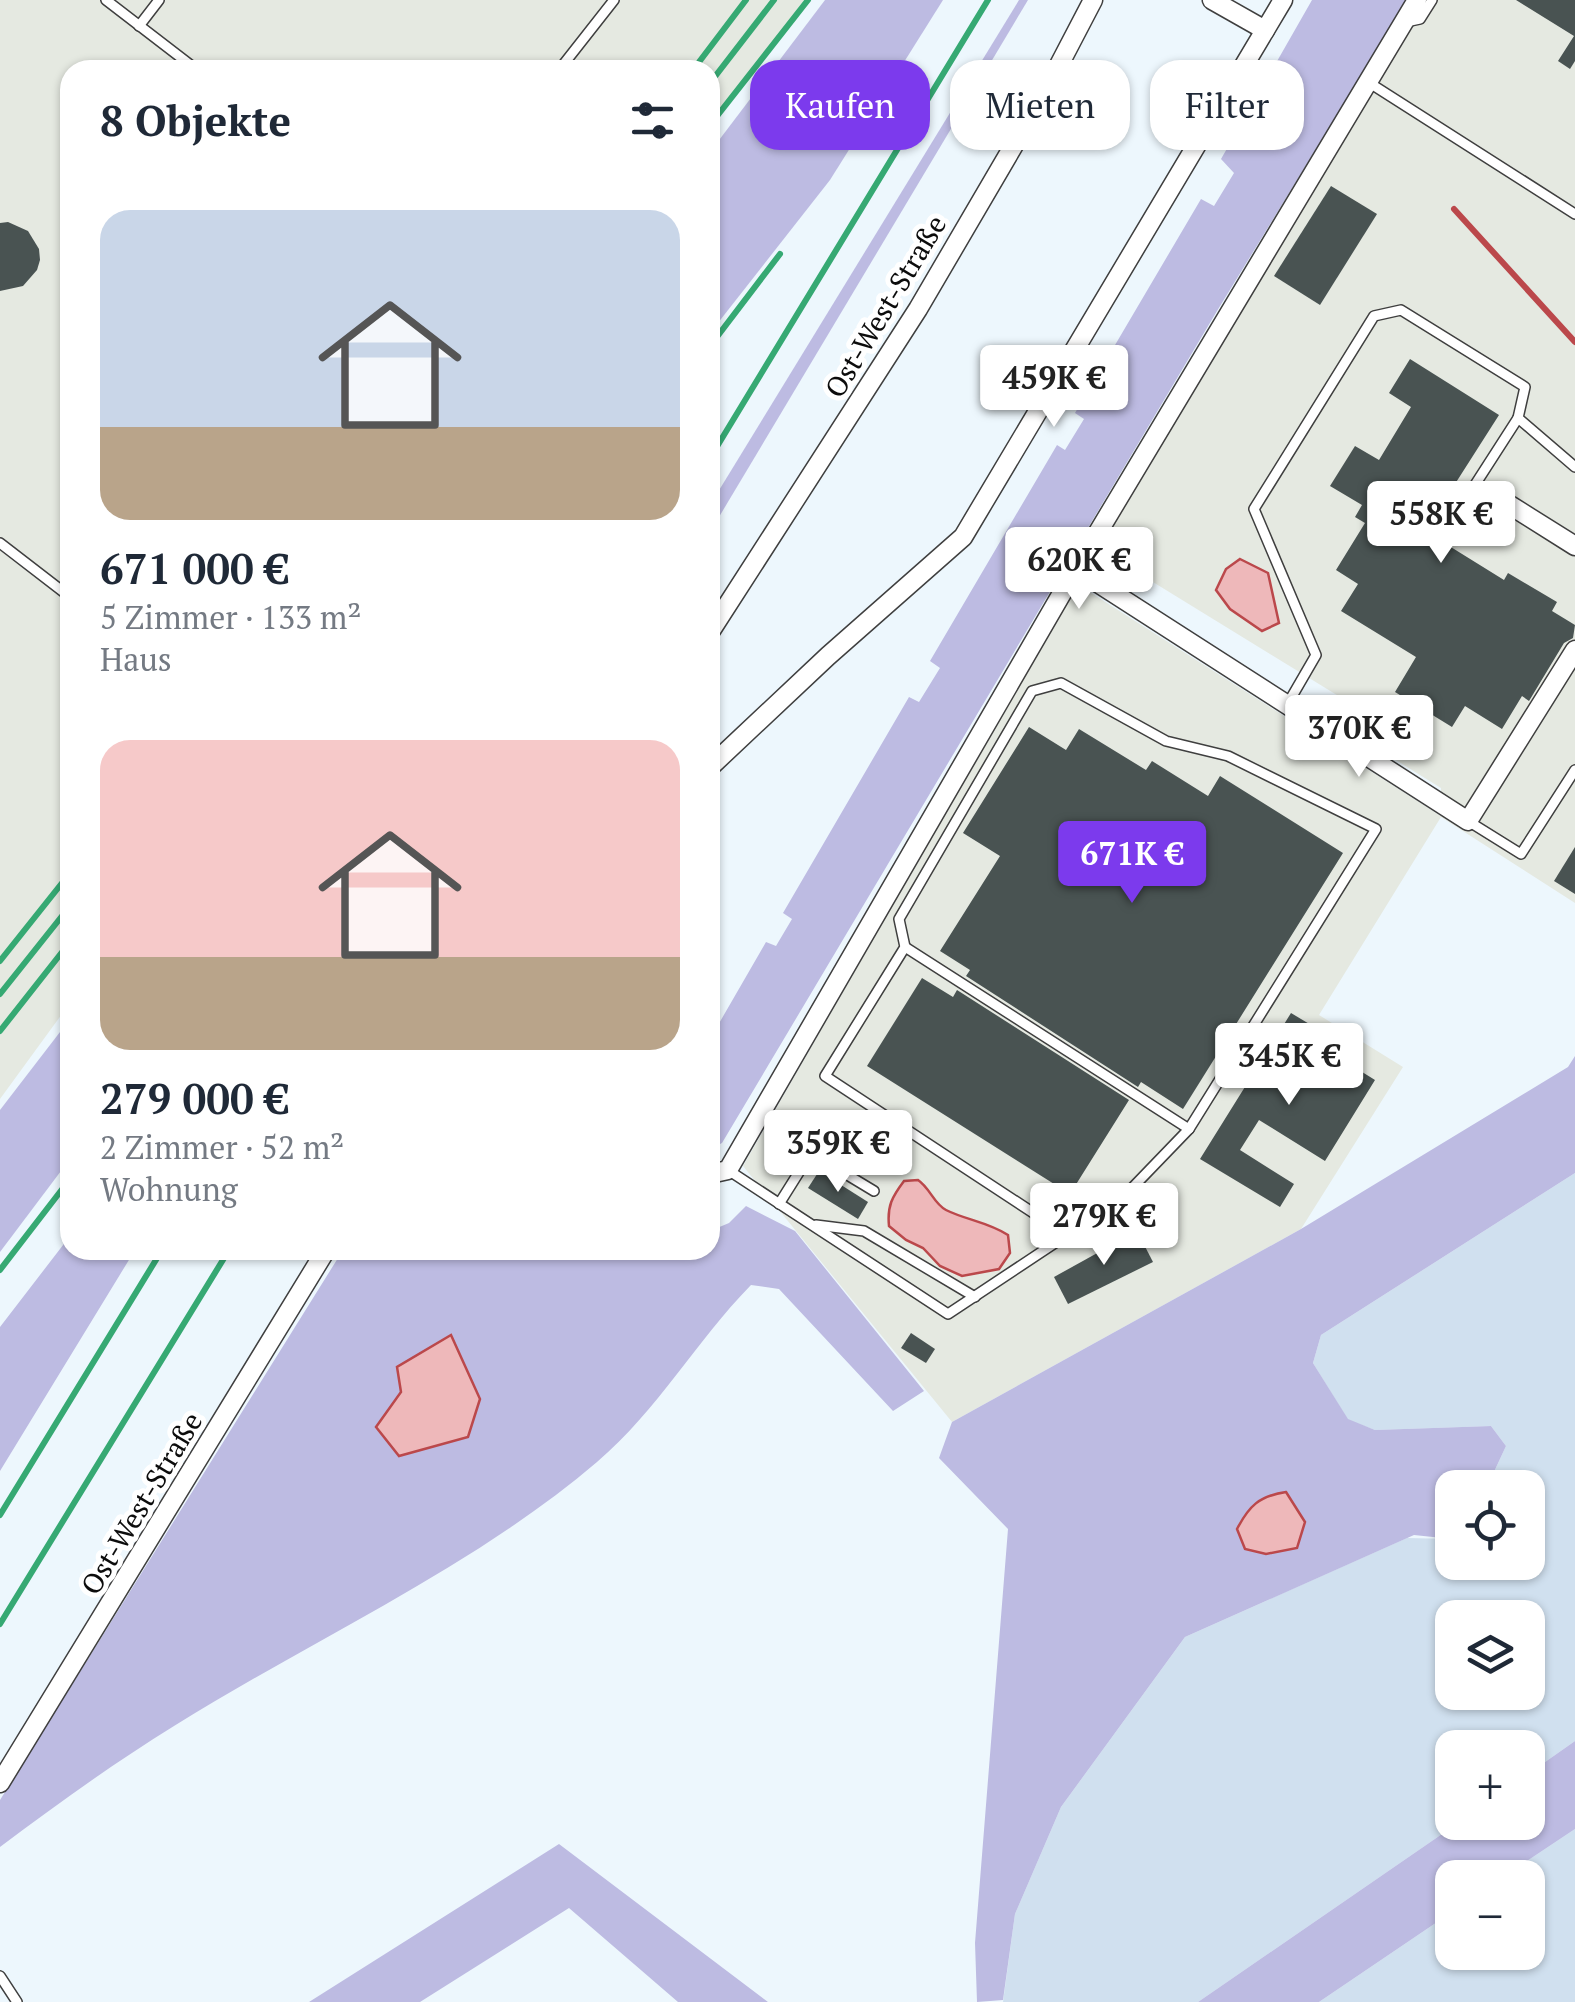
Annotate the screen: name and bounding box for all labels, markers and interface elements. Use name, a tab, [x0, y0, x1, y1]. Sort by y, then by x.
chip: Kaufen	[750, 60, 930, 150]
chip: Mieten	[950, 60, 1130, 150]
chip: Filter	[1150, 60, 1304, 150]
text: 8 Objekte	[100, 92, 291, 148]
icon: filters	[625, 93, 680, 148]
street label: Ost-West-Straße	[816, 208, 954, 404]
icon: home	[300, 275, 480, 455]
pin: 459K €	[973, 345, 1135, 430]
text: 459K €	[1002, 356, 1106, 398]
pin: 558K €	[1360, 481, 1522, 566]
text: 558K €	[1389, 492, 1493, 534]
pin: 620K €	[998, 527, 1160, 612]
text: 620K €	[1027, 538, 1131, 580]
text: 671 000 €	[100, 540, 289, 596]
text: 5 Zimmer · 133 m²	[100, 596, 361, 638]
text: Haus	[100, 638, 172, 680]
pin: 370K €	[1278, 695, 1440, 780]
text: 370K €	[1307, 706, 1411, 748]
icon: home	[300, 805, 480, 985]
pin: 671K €	[1051, 821, 1213, 906]
text: 671K €	[1080, 832, 1184, 874]
pin: 345K €	[1208, 1023, 1370, 1108]
text: 345K €	[1237, 1034, 1341, 1076]
text: 279 000 €	[100, 1070, 289, 1126]
pin: 359K €	[757, 1110, 919, 1195]
text: 359K €	[786, 1121, 890, 1163]
text: 2 Zimmer · 52 m²	[100, 1126, 344, 1168]
text: Wohnung	[100, 1168, 238, 1210]
pin: 279K €	[1023, 1183, 1185, 1268]
text: 279K €	[1052, 1194, 1156, 1236]
street label: Ost-West-Straße	[72, 1405, 210, 1601]
map controls	[1435, 1470, 1545, 1970]
button: locate	[1435, 1470, 1545, 1580]
button: layers	[1435, 1600, 1545, 1710]
button: +	[1435, 1730, 1545, 1840]
button: −	[1435, 1860, 1545, 1970]

